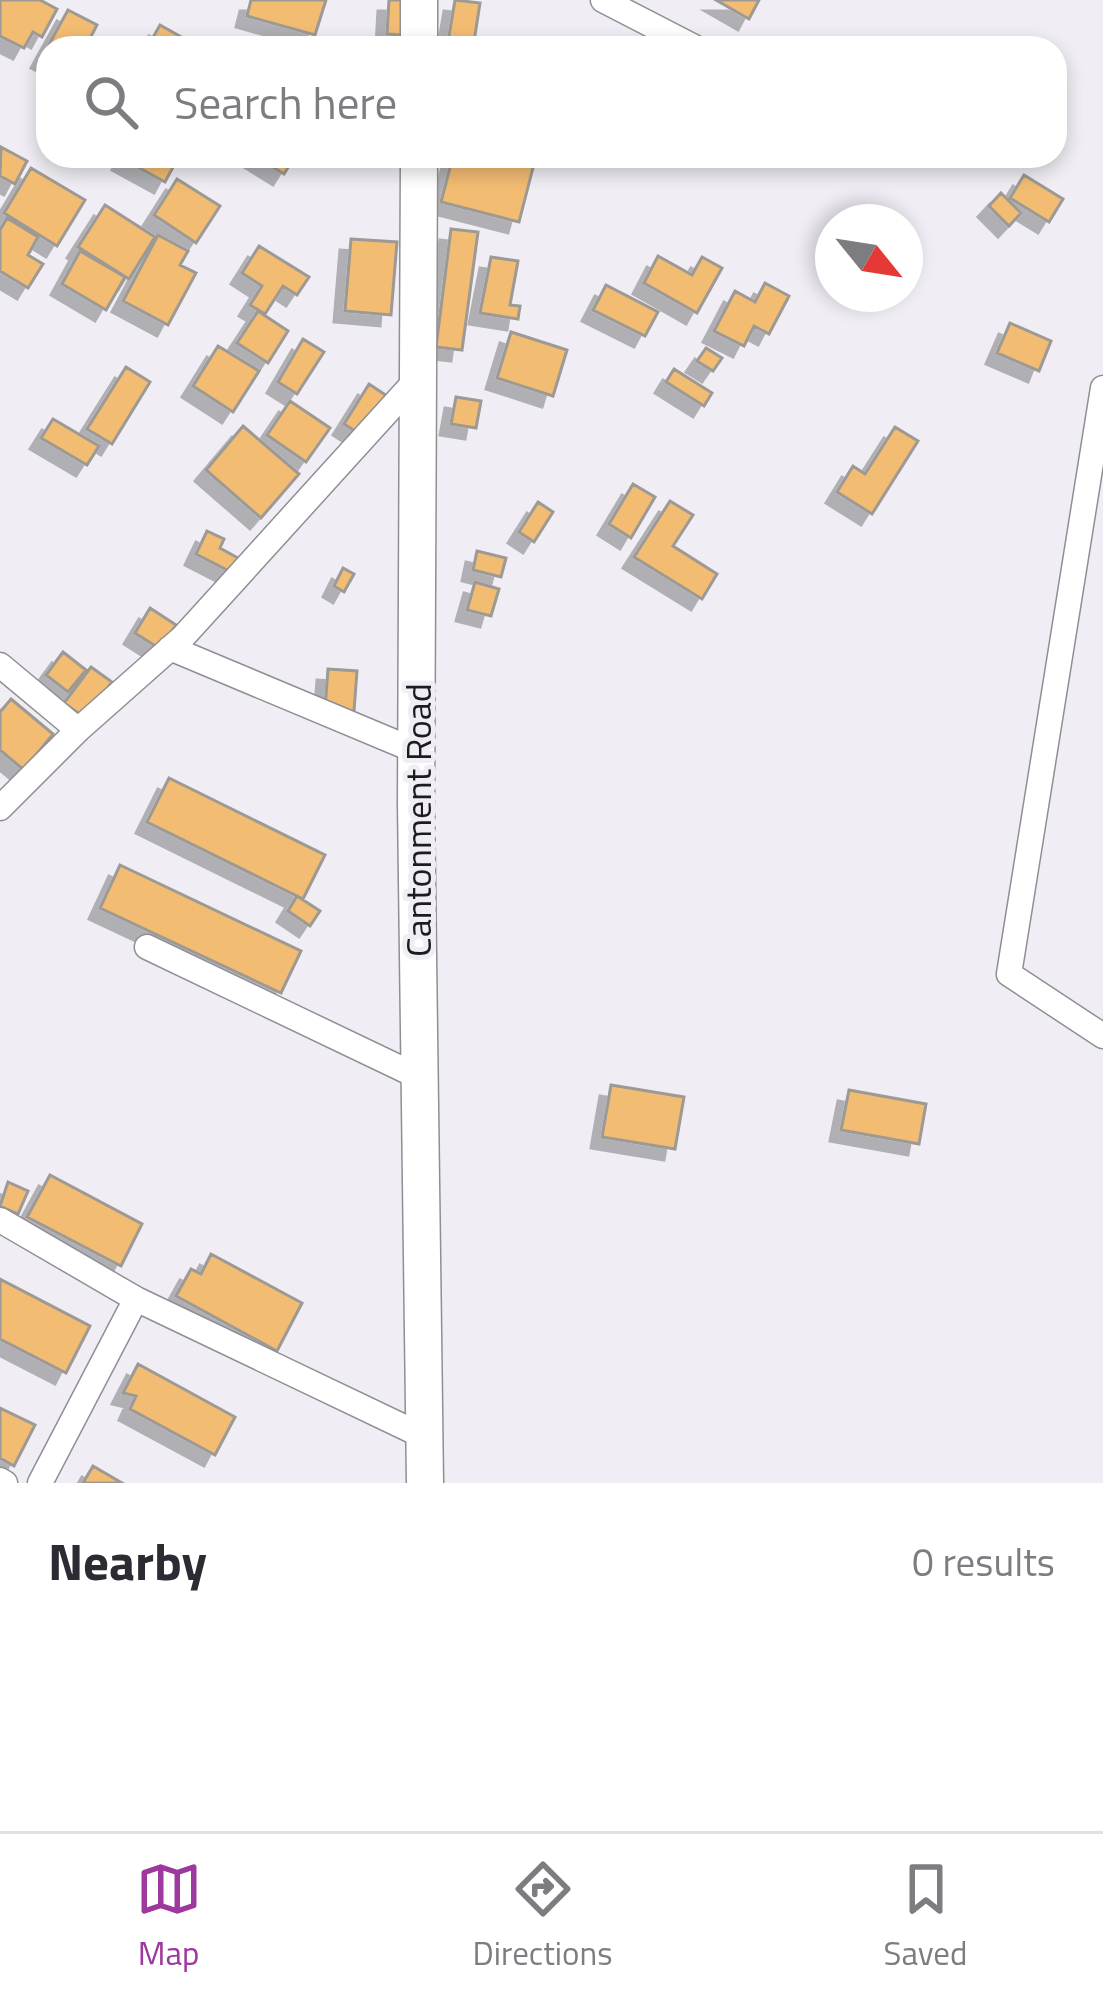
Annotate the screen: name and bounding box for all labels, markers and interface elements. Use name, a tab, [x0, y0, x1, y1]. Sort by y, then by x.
search box	[36, 36, 1067, 168]
text: Search here	[174, 68, 397, 136]
icon: search	[78, 69, 144, 135]
north arrow	[815, 204, 923, 312]
street label: Cantonment Road	[390, 683, 445, 957]
text: Nearby	[48, 1522, 207, 1600]
text: 0 results	[912, 1532, 1055, 1591]
tab: Map	[136, 1856, 202, 1978]
tab: Directions	[473, 1856, 613, 1978]
tab: Saved	[884, 1856, 967, 1978]

